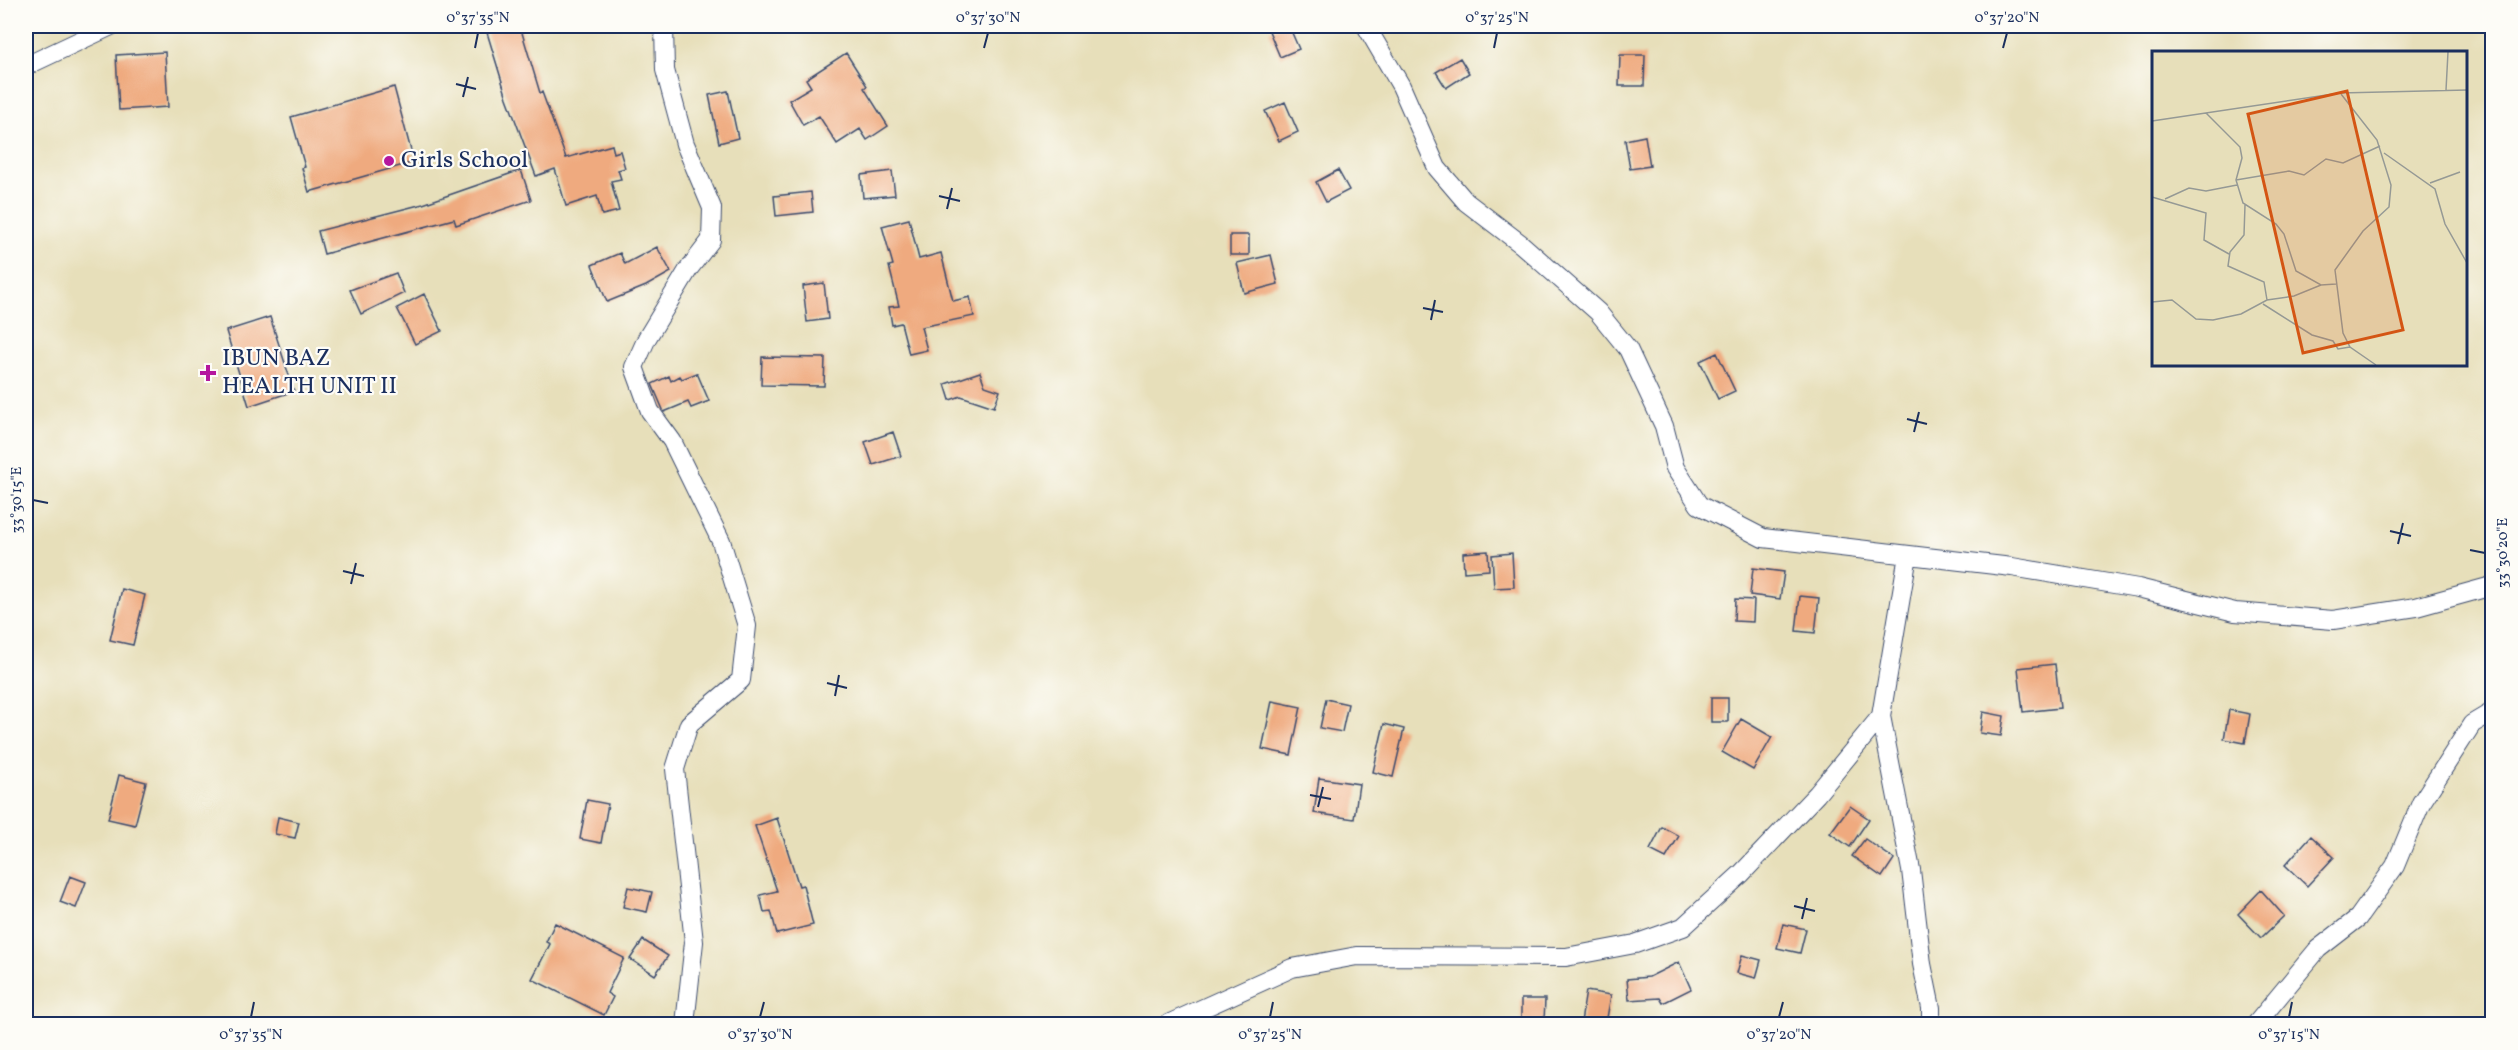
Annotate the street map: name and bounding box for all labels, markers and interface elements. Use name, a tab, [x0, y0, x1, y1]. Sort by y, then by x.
text: 0°37'35"N	[446, 8, 510, 29]
text: 0°37'30"N	[956, 8, 1020, 29]
text: 0°37'25"N	[1465, 8, 1529, 29]
text: 0°37'20"N	[1974, 8, 2040, 29]
inset map	[2152, 51, 2467, 366]
place label: Girls School	[401, 144, 528, 178]
marker: Girls School	[382, 154, 396, 168]
place label: IBUN BAZ HEALTH UNIT II	[222, 342, 397, 404]
marker: IBUN BAZ HEALTH UNIT II	[199, 364, 217, 382]
text: 33°30'15"E	[7, 466, 28, 534]
text: 33°30'20"E	[2493, 518, 2514, 588]
text: 0°37'35"N	[219, 1025, 283, 1046]
text: 0°37'30"N	[728, 1025, 792, 1046]
text: 0°37'25"N	[1238, 1025, 1302, 1046]
text: 0°37'20"N	[1746, 1025, 1812, 1046]
text: 0°37'15"N	[2258, 1025, 2320, 1046]

